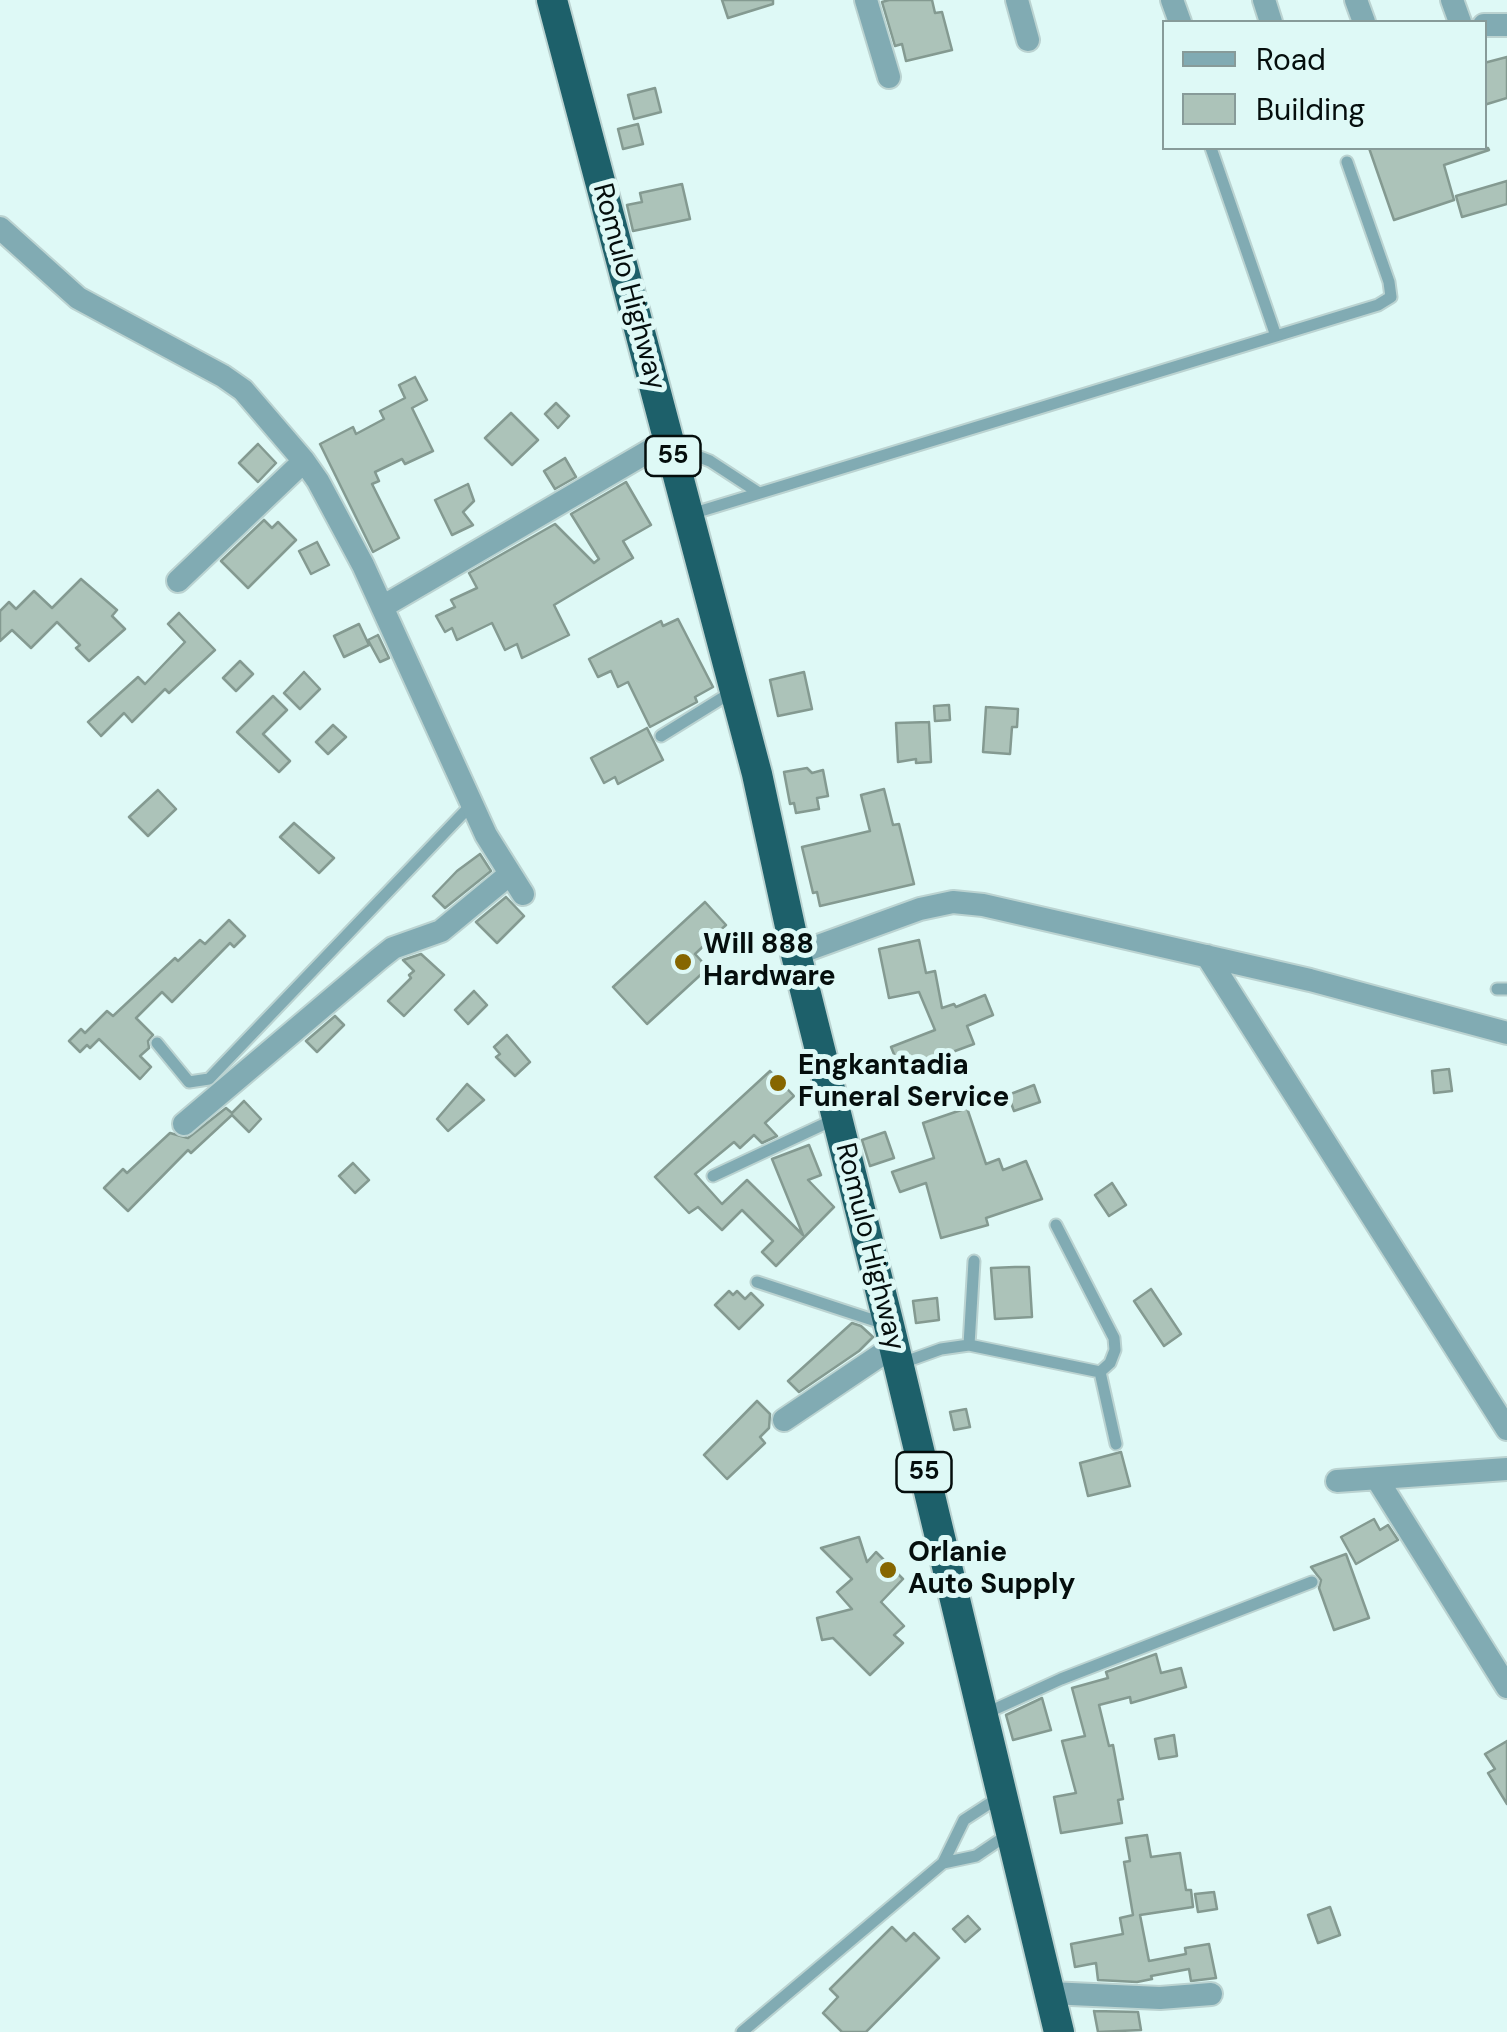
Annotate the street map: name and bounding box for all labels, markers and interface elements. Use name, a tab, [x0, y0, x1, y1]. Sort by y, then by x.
legend	[1162, 20, 1487, 150]
text: Road	[1256, 40, 1326, 79]
text: Building	[1256, 90, 1365, 129]
street label: Romulo Highway	[584, 180, 672, 394]
road number: 55	[646, 436, 700, 476]
place label: Will 888 Hardware	[703, 929, 836, 995]
marker: Will 888 Hardware	[672, 951, 694, 973]
place label: Engkantadia Funeral Service	[798, 1050, 1009, 1116]
marker: Engkantadia Funeral Service	[767, 1072, 789, 1094]
street label: Romulo Highway	[827, 1140, 911, 1354]
road number: 55	[896, 1452, 952, 1492]
place label: Orlanie Auto Supply	[908, 1537, 1075, 1603]
marker: Orlanie Auto Supply	[877, 1559, 899, 1581]

